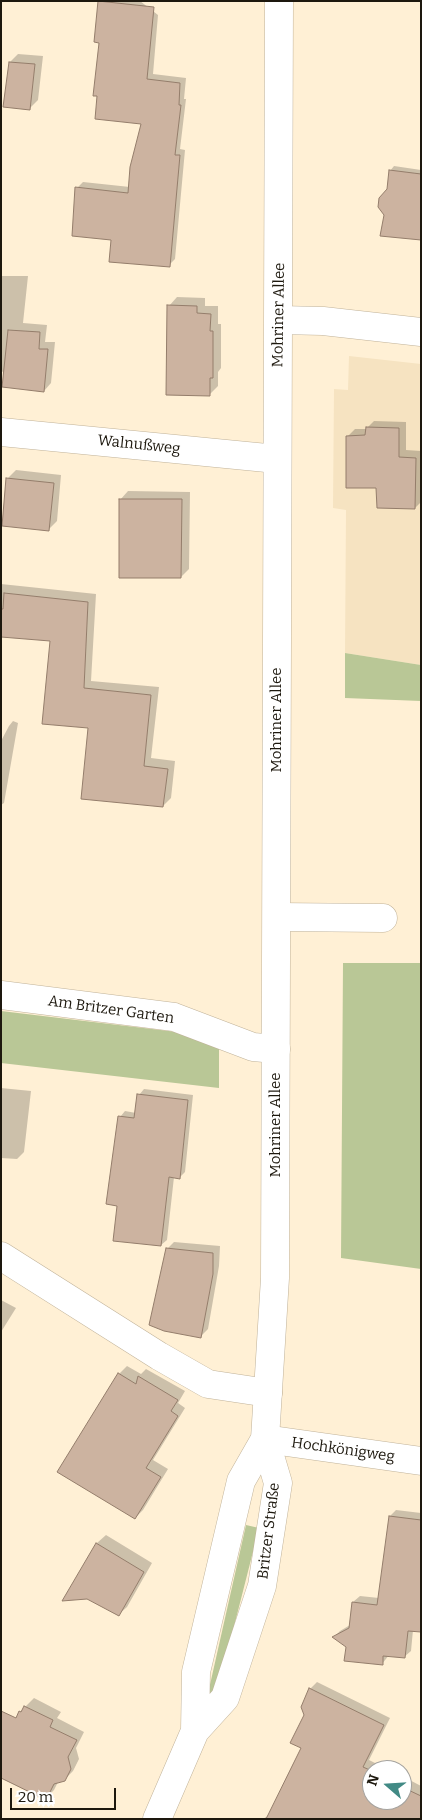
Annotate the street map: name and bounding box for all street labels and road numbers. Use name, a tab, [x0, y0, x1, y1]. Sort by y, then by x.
street label: Mohriner Allee	[269, 262, 289, 368]
street label: Walnußweg	[97, 432, 181, 458]
street label: Mohriner Allee	[268, 668, 286, 772]
street label: Am Britzer Garten	[47, 992, 175, 1028]
street label: Mohriner Allee	[267, 1073, 285, 1177]
street label: Hochkönigweg	[290, 1434, 396, 1466]
street label: Britzer Straße	[254, 1482, 284, 1580]

